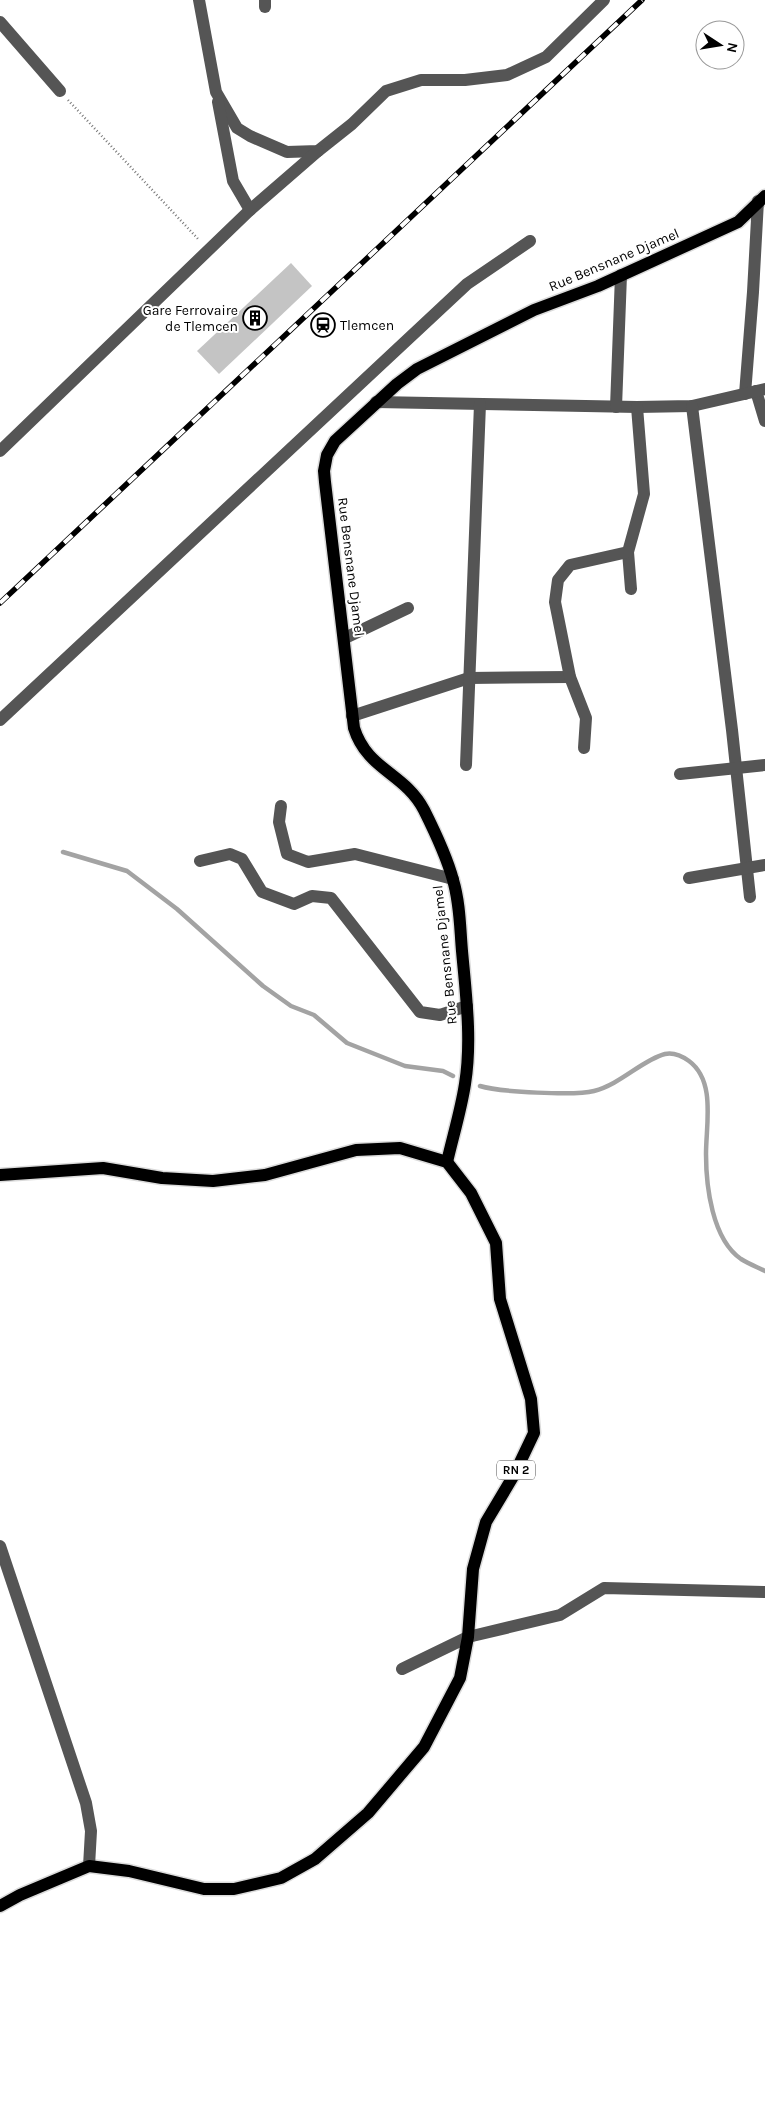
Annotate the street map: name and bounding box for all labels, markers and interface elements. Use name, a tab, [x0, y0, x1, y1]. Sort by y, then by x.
north arrow	[695, 20, 745, 70]
text: N	[723, 41, 742, 54]
street label: Rue Bensnane Djamel	[546, 225, 682, 295]
place label: Gare Ferrovaire de Tlemcen	[143, 302, 238, 335]
building icon: Gare Ferrovaire de Tlemcen	[242, 305, 268, 331]
station icon: Tlemcen	[310, 312, 336, 338]
place label: Tlemcen	[340, 317, 394, 334]
street label: Rue Bensnane Djamel	[334, 497, 368, 637]
street label: Rue Bensnane Djamel	[429, 885, 461, 1025]
road number: RN 2	[497, 1460, 535, 1480]

